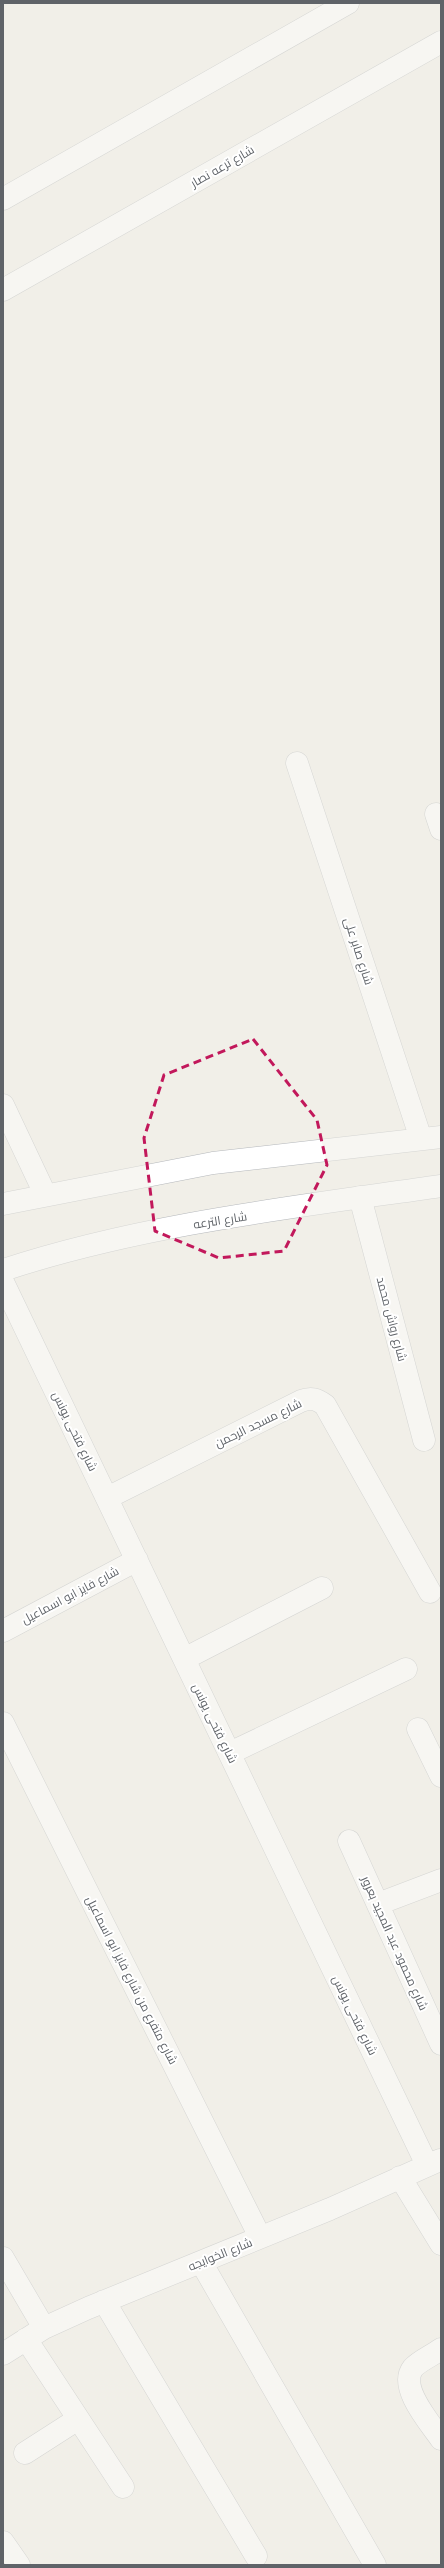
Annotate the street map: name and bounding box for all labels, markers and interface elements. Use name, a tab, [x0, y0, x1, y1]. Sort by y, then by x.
street label: شارع ترعه نصار	[187, 142, 257, 192]
street label: شارع صابر على	[340, 915, 377, 987]
street label: شارع الترعه	[192, 1208, 248, 1233]
street label: شارع رواش محمد	[373, 1275, 411, 1363]
street label: شارع فتحى يونس	[48, 1389, 101, 1474]
street label: شارع مسجد الرحمن	[212, 1395, 304, 1451]
street label: شارع فايز ابو اسماعيل	[19, 1563, 122, 1628]
street label: شارع فتحى يونس	[188, 1681, 241, 1766]
street label: شارع محمود عبد المجيد بعرور	[357, 1873, 431, 2013]
street label: شارع متفرع من شارع فايز ابو اسماعيل	[82, 1893, 181, 2067]
street label: شارع فتحى يونس	[328, 1973, 381, 2058]
street label: شارع الخوايجه	[186, 2234, 255, 2275]

